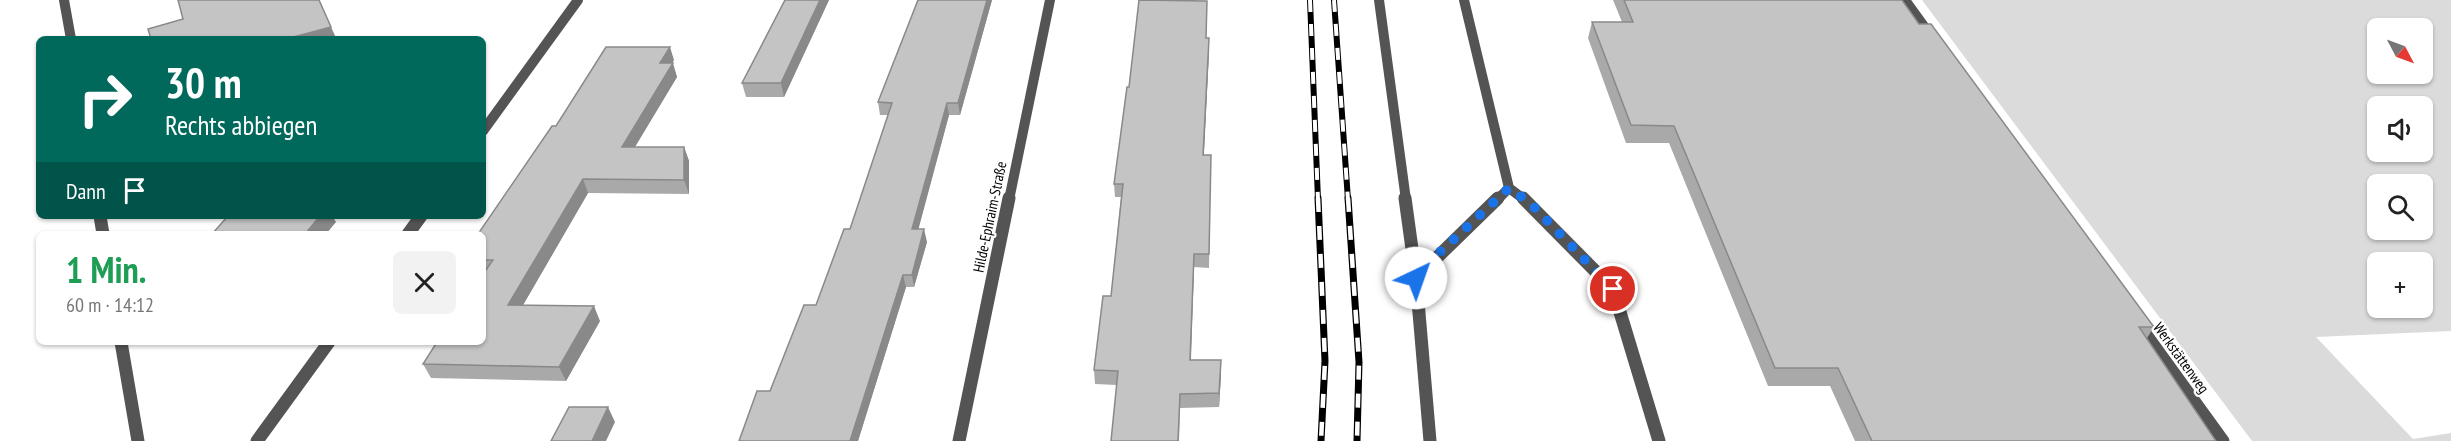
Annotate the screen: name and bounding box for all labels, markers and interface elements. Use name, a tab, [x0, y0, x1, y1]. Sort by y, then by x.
north arrow	[2367, 18, 2433, 84]
map controls	[2367, 18, 2433, 318]
text: 30 m	[165, 55, 242, 110]
icon: right	[66, 60, 144, 138]
button: sound	[2367, 96, 2433, 162]
text: Rechts abbiegen	[165, 108, 317, 142]
street label: Hilde-Ephraim-Straße	[968, 160, 1011, 274]
icon: arrive	[118, 174, 151, 207]
button: search	[2367, 174, 2433, 240]
text: Dann	[66, 177, 106, 205]
text: 1 Min.	[66, 246, 146, 293]
position arrow	[1384, 246, 1448, 310]
button: close	[393, 251, 456, 314]
button: +	[2367, 252, 2433, 318]
pin	[1587, 263, 1638, 314]
icon: arrive	[1596, 272, 1629, 305]
text: 60 m · 14:12	[66, 292, 154, 318]
street label: Werkstättenweg	[2149, 319, 2213, 397]

